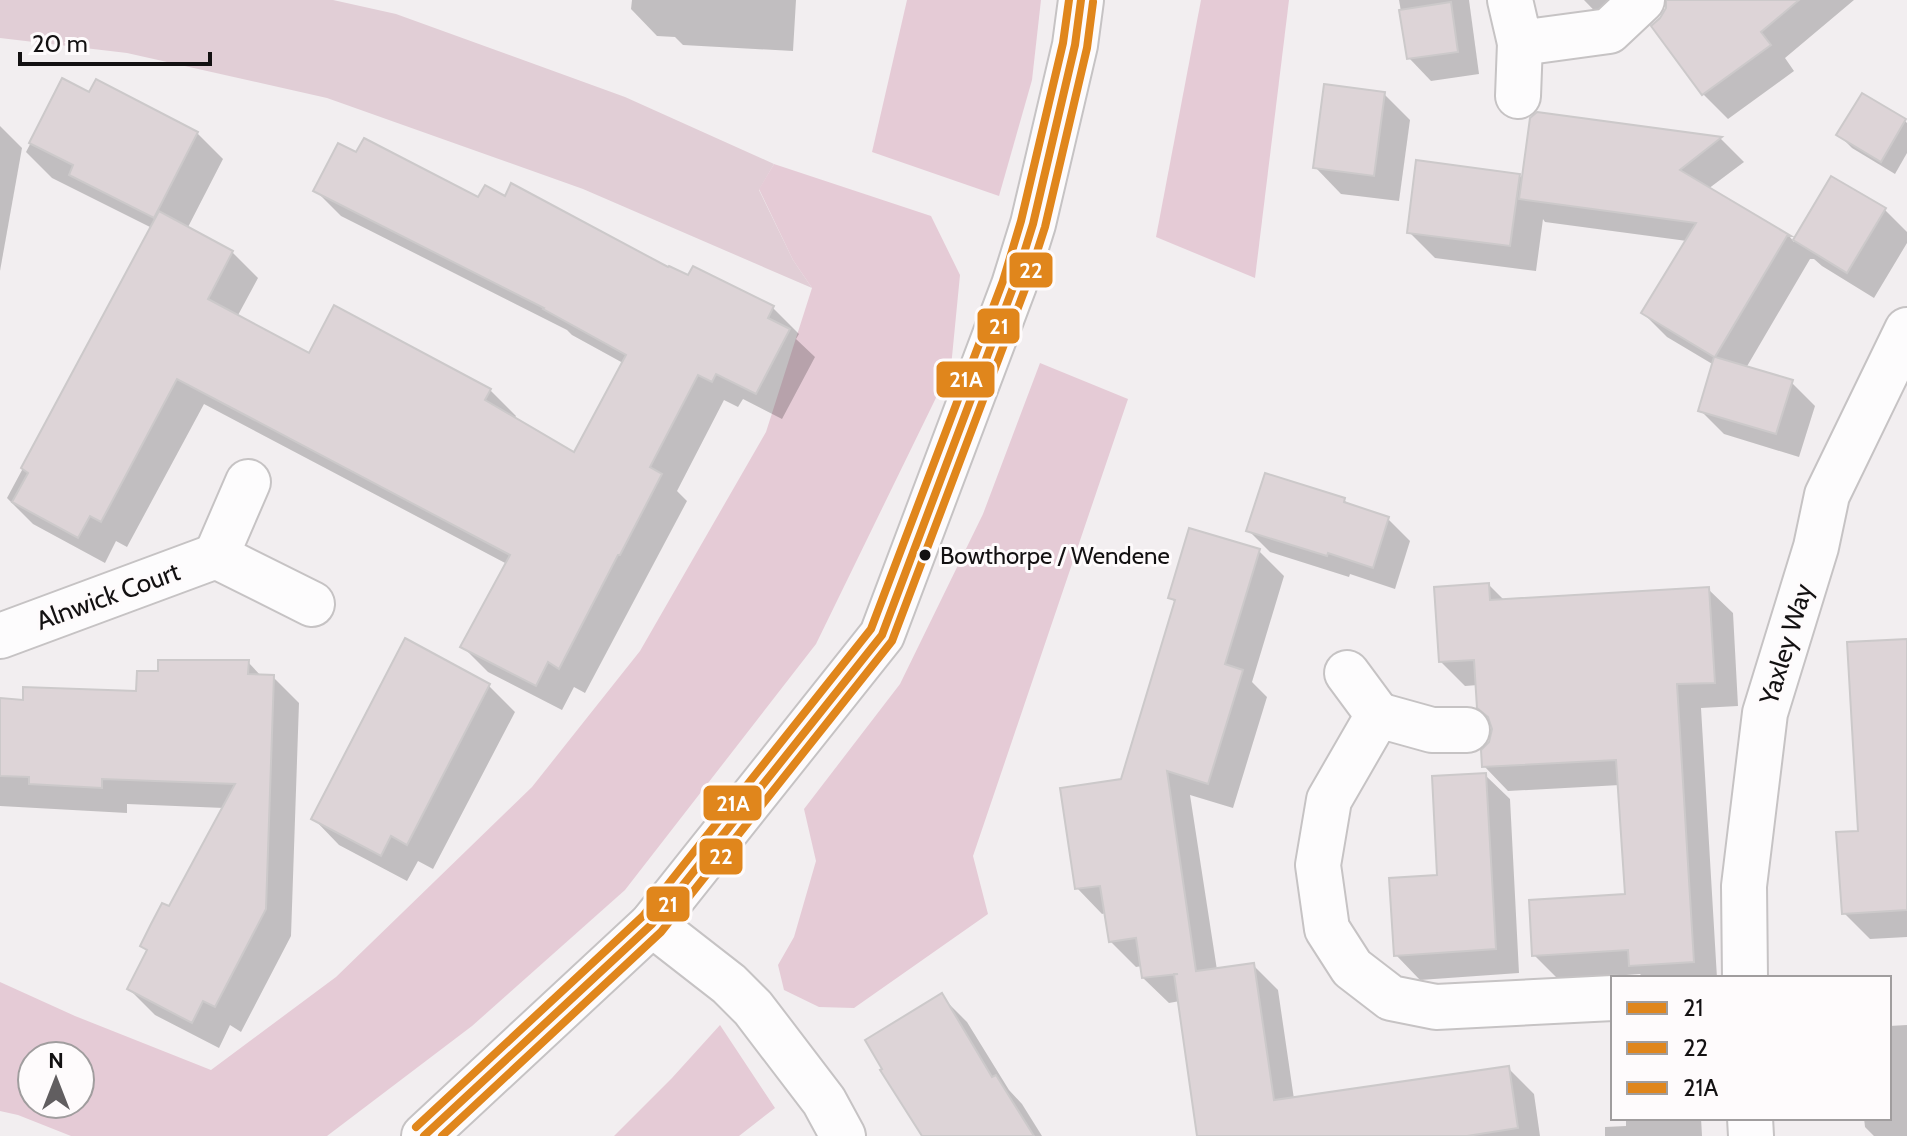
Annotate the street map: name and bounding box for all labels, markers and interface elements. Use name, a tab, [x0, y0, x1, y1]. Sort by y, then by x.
scale bar	[20, 16, 210, 66]
text: 20 m	[32, 29, 88, 58]
line badge: 22	[1008, 251, 1054, 289]
text: 22	[1019, 257, 1043, 284]
line badge: 21	[976, 307, 1021, 345]
text: 21	[989, 313, 1009, 340]
line badge: 21A	[935, 360, 996, 399]
text: 21A	[949, 366, 983, 393]
place label: Bowthorpe / Wendene	[940, 541, 1170, 570]
marker: Bowthorpe / Wendene	[917, 547, 933, 563]
street label: Alnwick Court	[32, 555, 184, 637]
street label: Yaxley Way	[1752, 580, 1820, 709]
line badge: 21A	[702, 784, 763, 822]
text: 21A	[716, 790, 750, 817]
line badge: 22	[698, 837, 744, 876]
text: 22	[709, 843, 733, 870]
line badge: 21	[645, 885, 691, 923]
text: 21	[658, 891, 678, 918]
legend	[1611, 976, 1891, 1120]
text: 21	[1683, 993, 1703, 1022]
text: 22	[1683, 1033, 1708, 1062]
north arrow	[16, 1040, 96, 1120]
text: N	[48, 1047, 64, 1074]
text: 21A	[1683, 1073, 1718, 1102]

